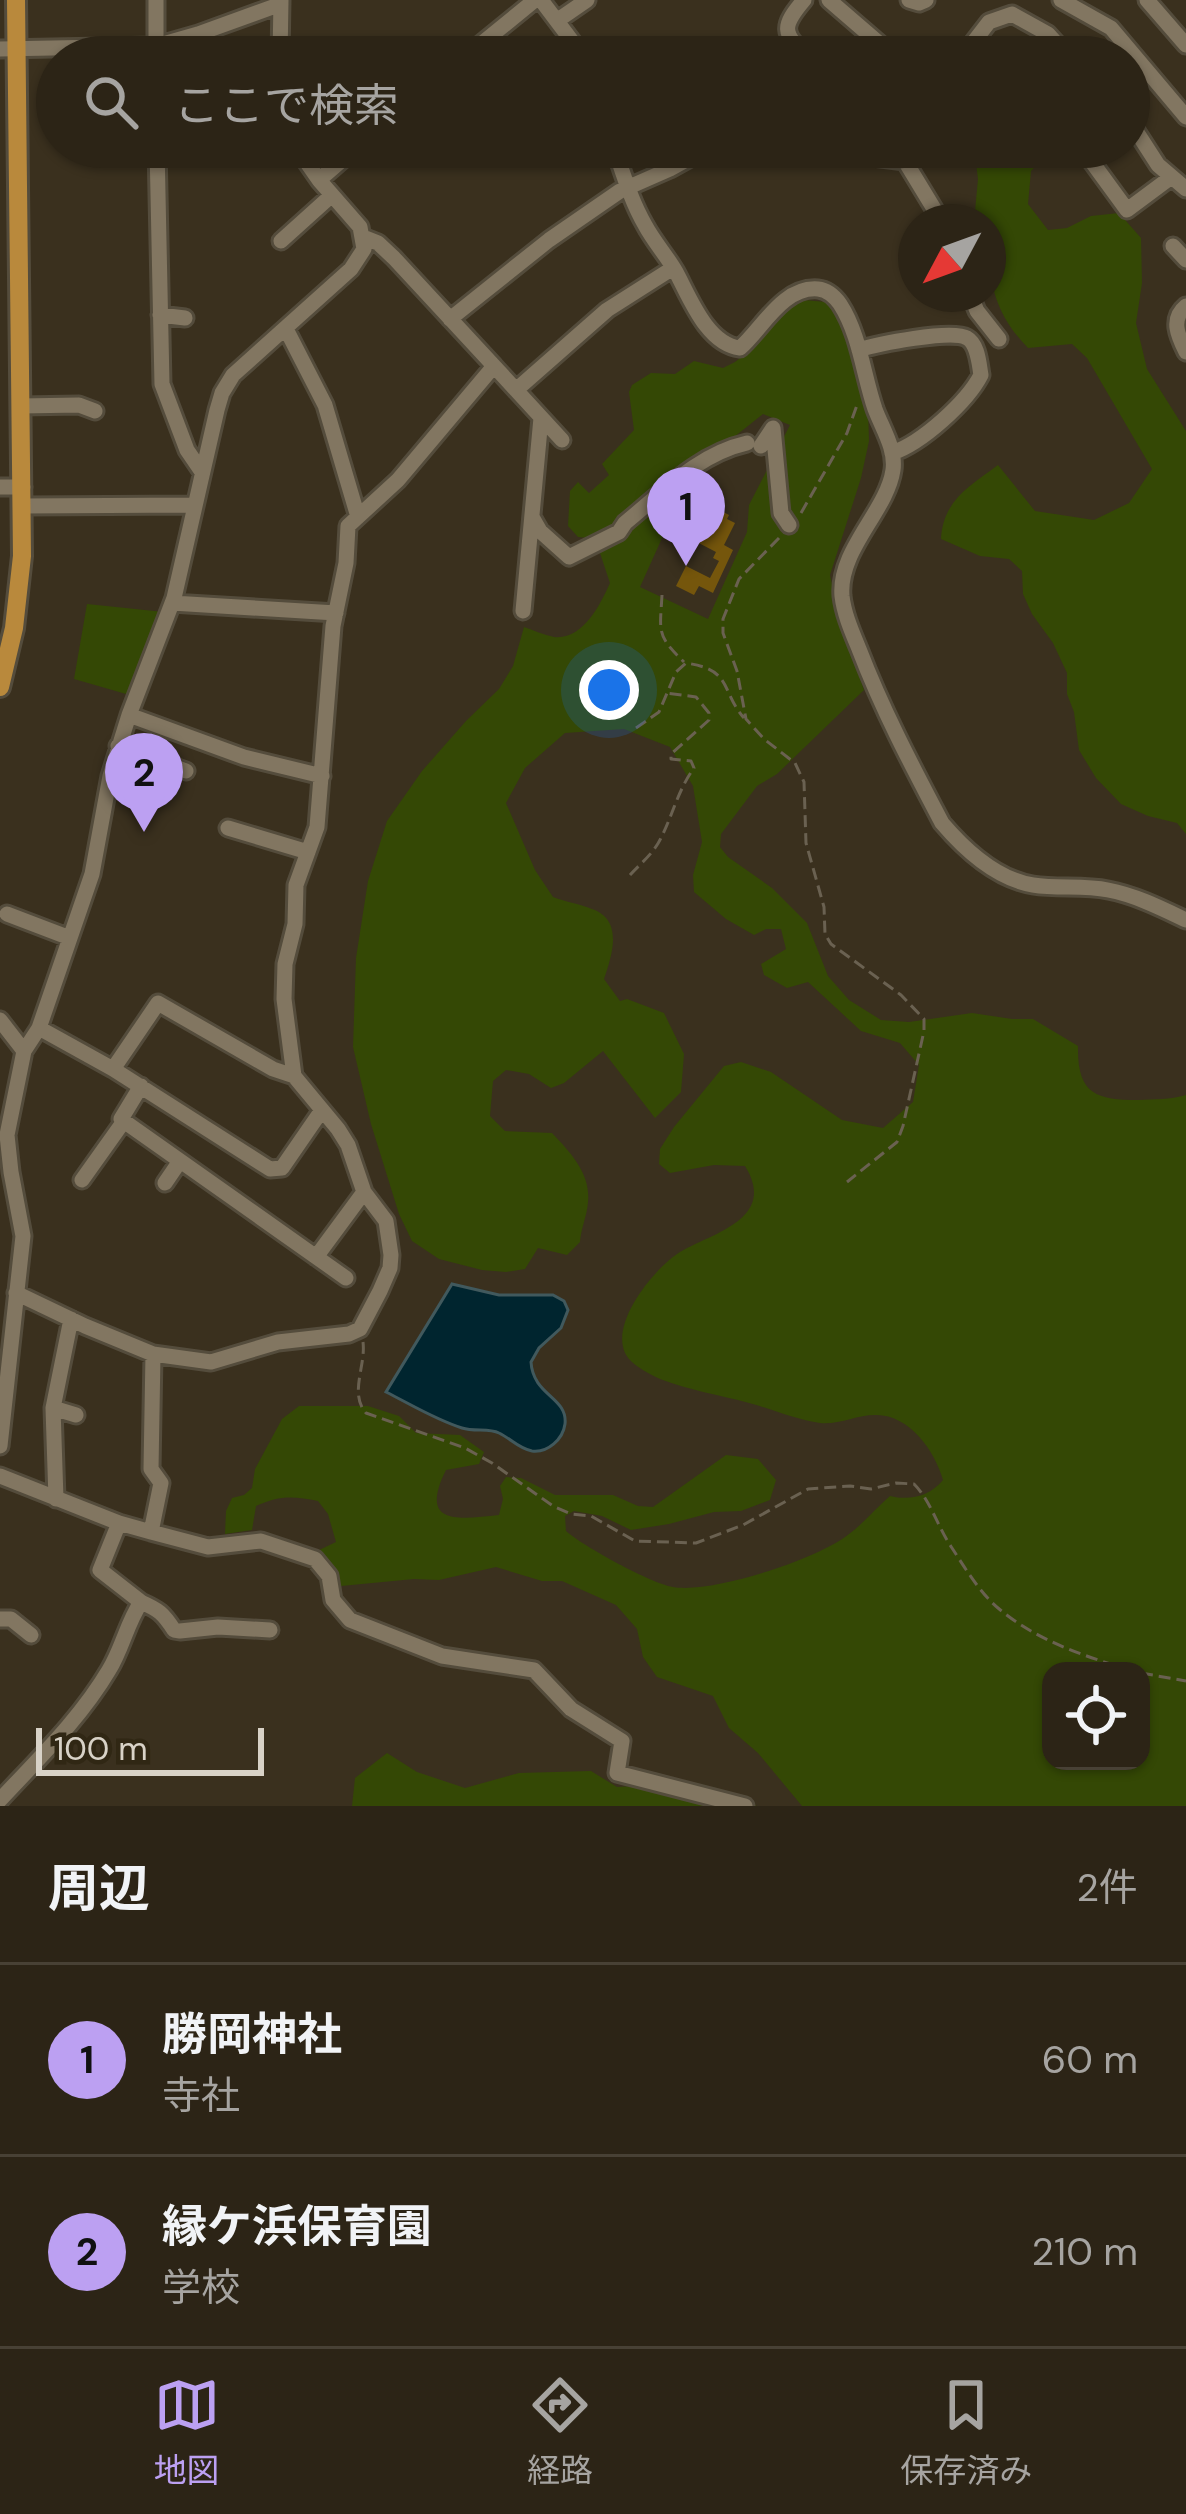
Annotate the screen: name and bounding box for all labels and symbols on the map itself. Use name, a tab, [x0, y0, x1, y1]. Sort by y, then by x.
north arrow	[898, 204, 1006, 312]
pin: 1	[647, 467, 725, 566]
your location	[579, 660, 639, 720]
pin: 2	[105, 733, 183, 832]
scale bar	[36, 1722, 264, 1775]

